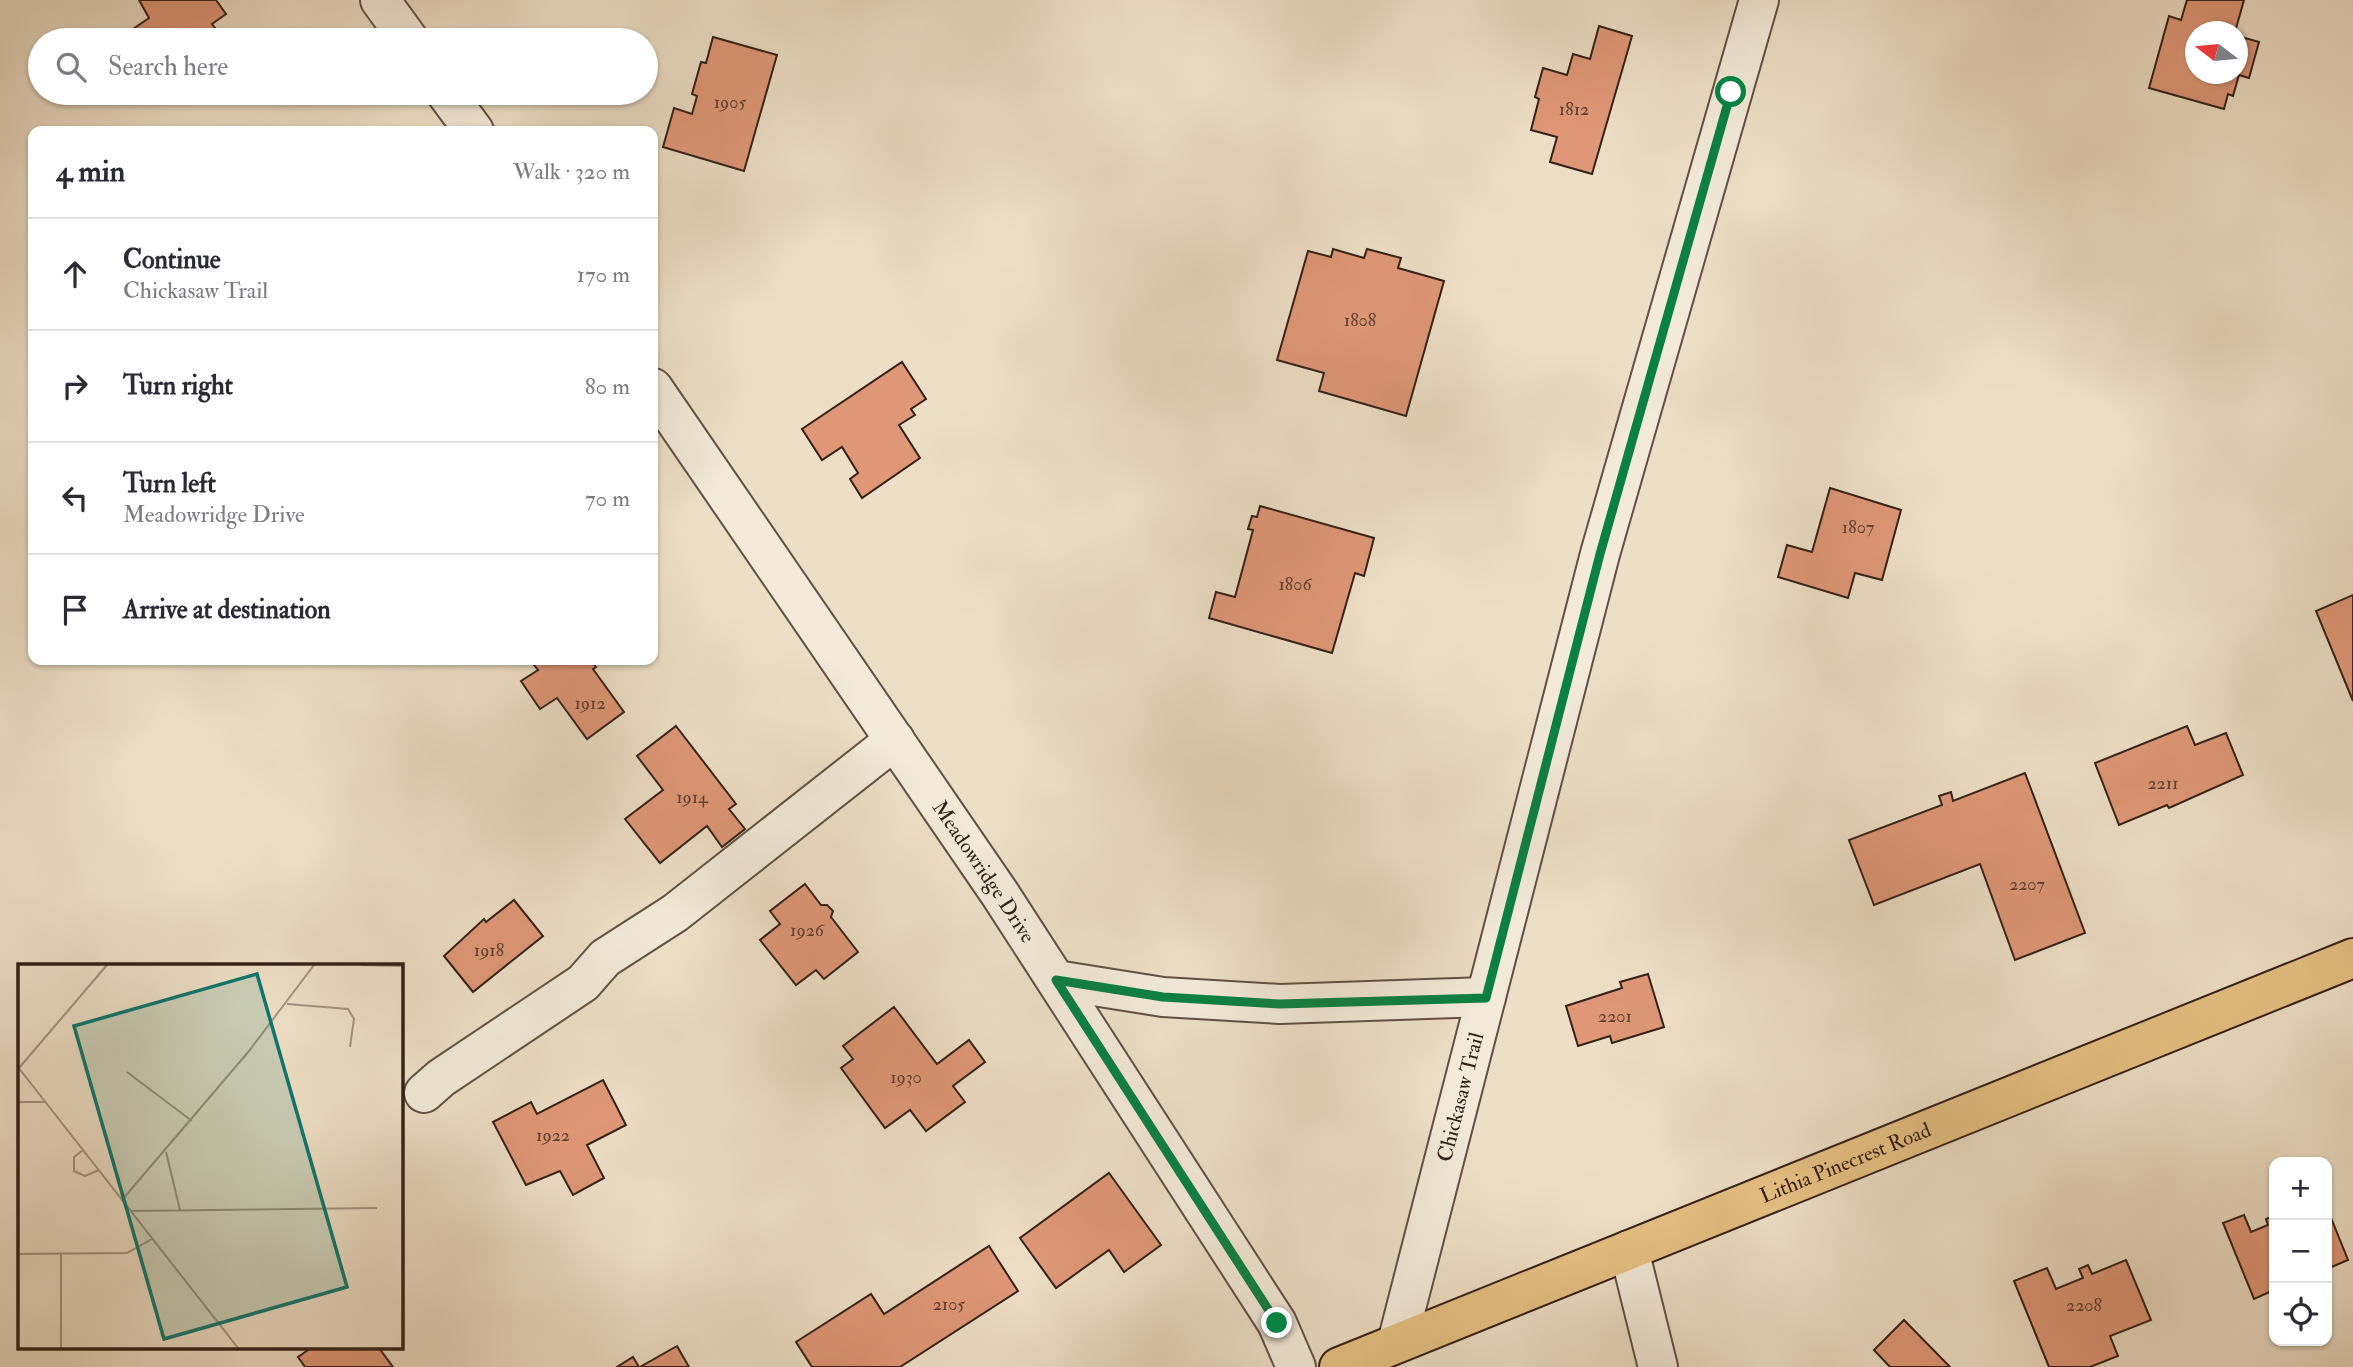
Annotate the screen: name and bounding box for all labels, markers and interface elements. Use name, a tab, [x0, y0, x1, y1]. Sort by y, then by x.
north arrow	[2185, 21, 2248, 84]
search box	[28, 28, 658, 105]
icon: search	[52, 48, 90, 86]
text: Search here	[108, 51, 228, 83]
route start	[1715, 76, 1746, 107]
house number: 1905	[714, 91, 746, 114]
house number: 1812	[1559, 98, 1589, 121]
text: 4 min	[56, 153, 125, 190]
text: Walk · 320 m	[513, 157, 630, 186]
text: Continue	[123, 244, 221, 276]
icon: ahead	[56, 255, 94, 293]
text: 170 m	[577, 260, 630, 289]
text: Chickasaw Trail	[123, 276, 268, 305]
house number: 1808	[1344, 309, 1376, 332]
icon: right	[56, 367, 94, 405]
text: Turn right	[123, 370, 233, 402]
text: 80 m	[585, 372, 630, 401]
text: Turn left	[123, 468, 216, 500]
icon: left	[56, 479, 94, 517]
text: 70 m	[585, 484, 630, 513]
text: Meadowridge Drive	[123, 500, 305, 529]
house number: 1807	[1842, 516, 1874, 539]
house number: 1806	[1278, 573, 1313, 596]
icon: arrive	[56, 591, 94, 629]
text: Arrive at destination	[123, 594, 331, 626]
house number: 1912	[574, 692, 606, 715]
house number: 2211	[2147, 772, 2179, 795]
house number: 1914	[676, 786, 709, 809]
street label: Meadowridge Drive	[926, 795, 1041, 948]
house number: 2207	[2009, 873, 2045, 896]
house number: 1926	[790, 919, 825, 942]
house number: 1918	[474, 939, 504, 962]
inset map	[18, 964, 402, 1350]
house number: 2201	[1598, 1005, 1632, 1028]
street label: Chickasaw Trail	[1431, 1029, 1491, 1165]
house number: 1930	[890, 1066, 922, 1089]
street label: Lithia Pinecrest Road	[1756, 1116, 1936, 1210]
house number: 1922	[536, 1124, 570, 1147]
map controls	[2269, 1157, 2332, 1346]
button: +	[2269, 1157, 2332, 1220]
button: −	[2269, 1220, 2332, 1283]
button: locate	[2269, 1283, 2332, 1346]
house number: 2105	[933, 1293, 965, 1316]
house number: 2208	[2066, 1294, 2102, 1317]
route end	[1261, 1307, 1292, 1338]

